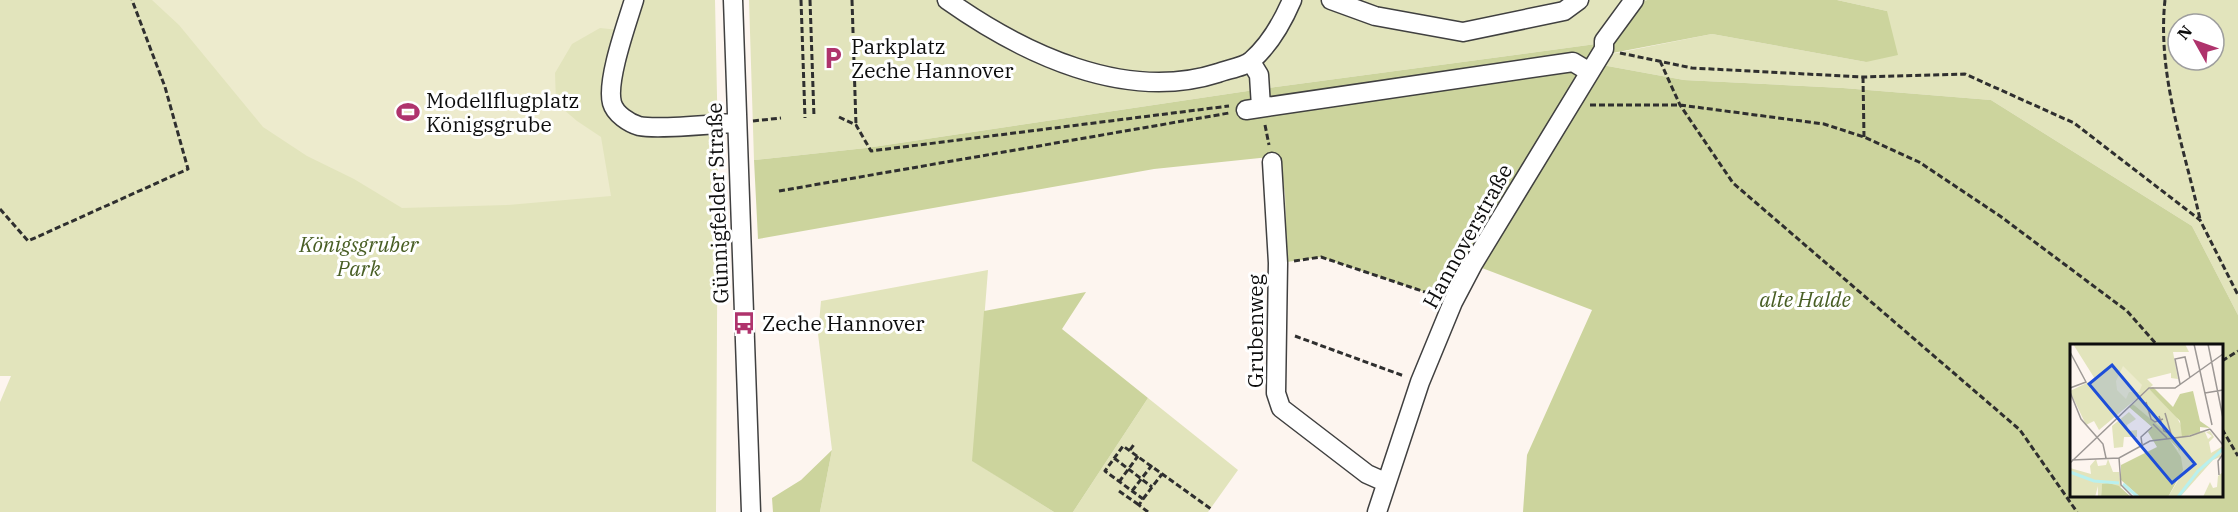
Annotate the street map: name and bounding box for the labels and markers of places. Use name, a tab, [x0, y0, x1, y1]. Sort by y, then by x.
place label: Parkplatz Zeche Hannover	[851, 32, 1014, 84]
parking icon: Parkplatz Zeche Hannover	[820, 45, 846, 71]
place label: Modellflugplatz Königsgrube	[426, 86, 579, 138]
sports icon: Modellflugplatz Königsgrube	[395, 99, 421, 125]
place label: Zeche Hannover	[762, 309, 925, 337]
bus stop icon: Zeche Hannover	[731, 310, 757, 336]

